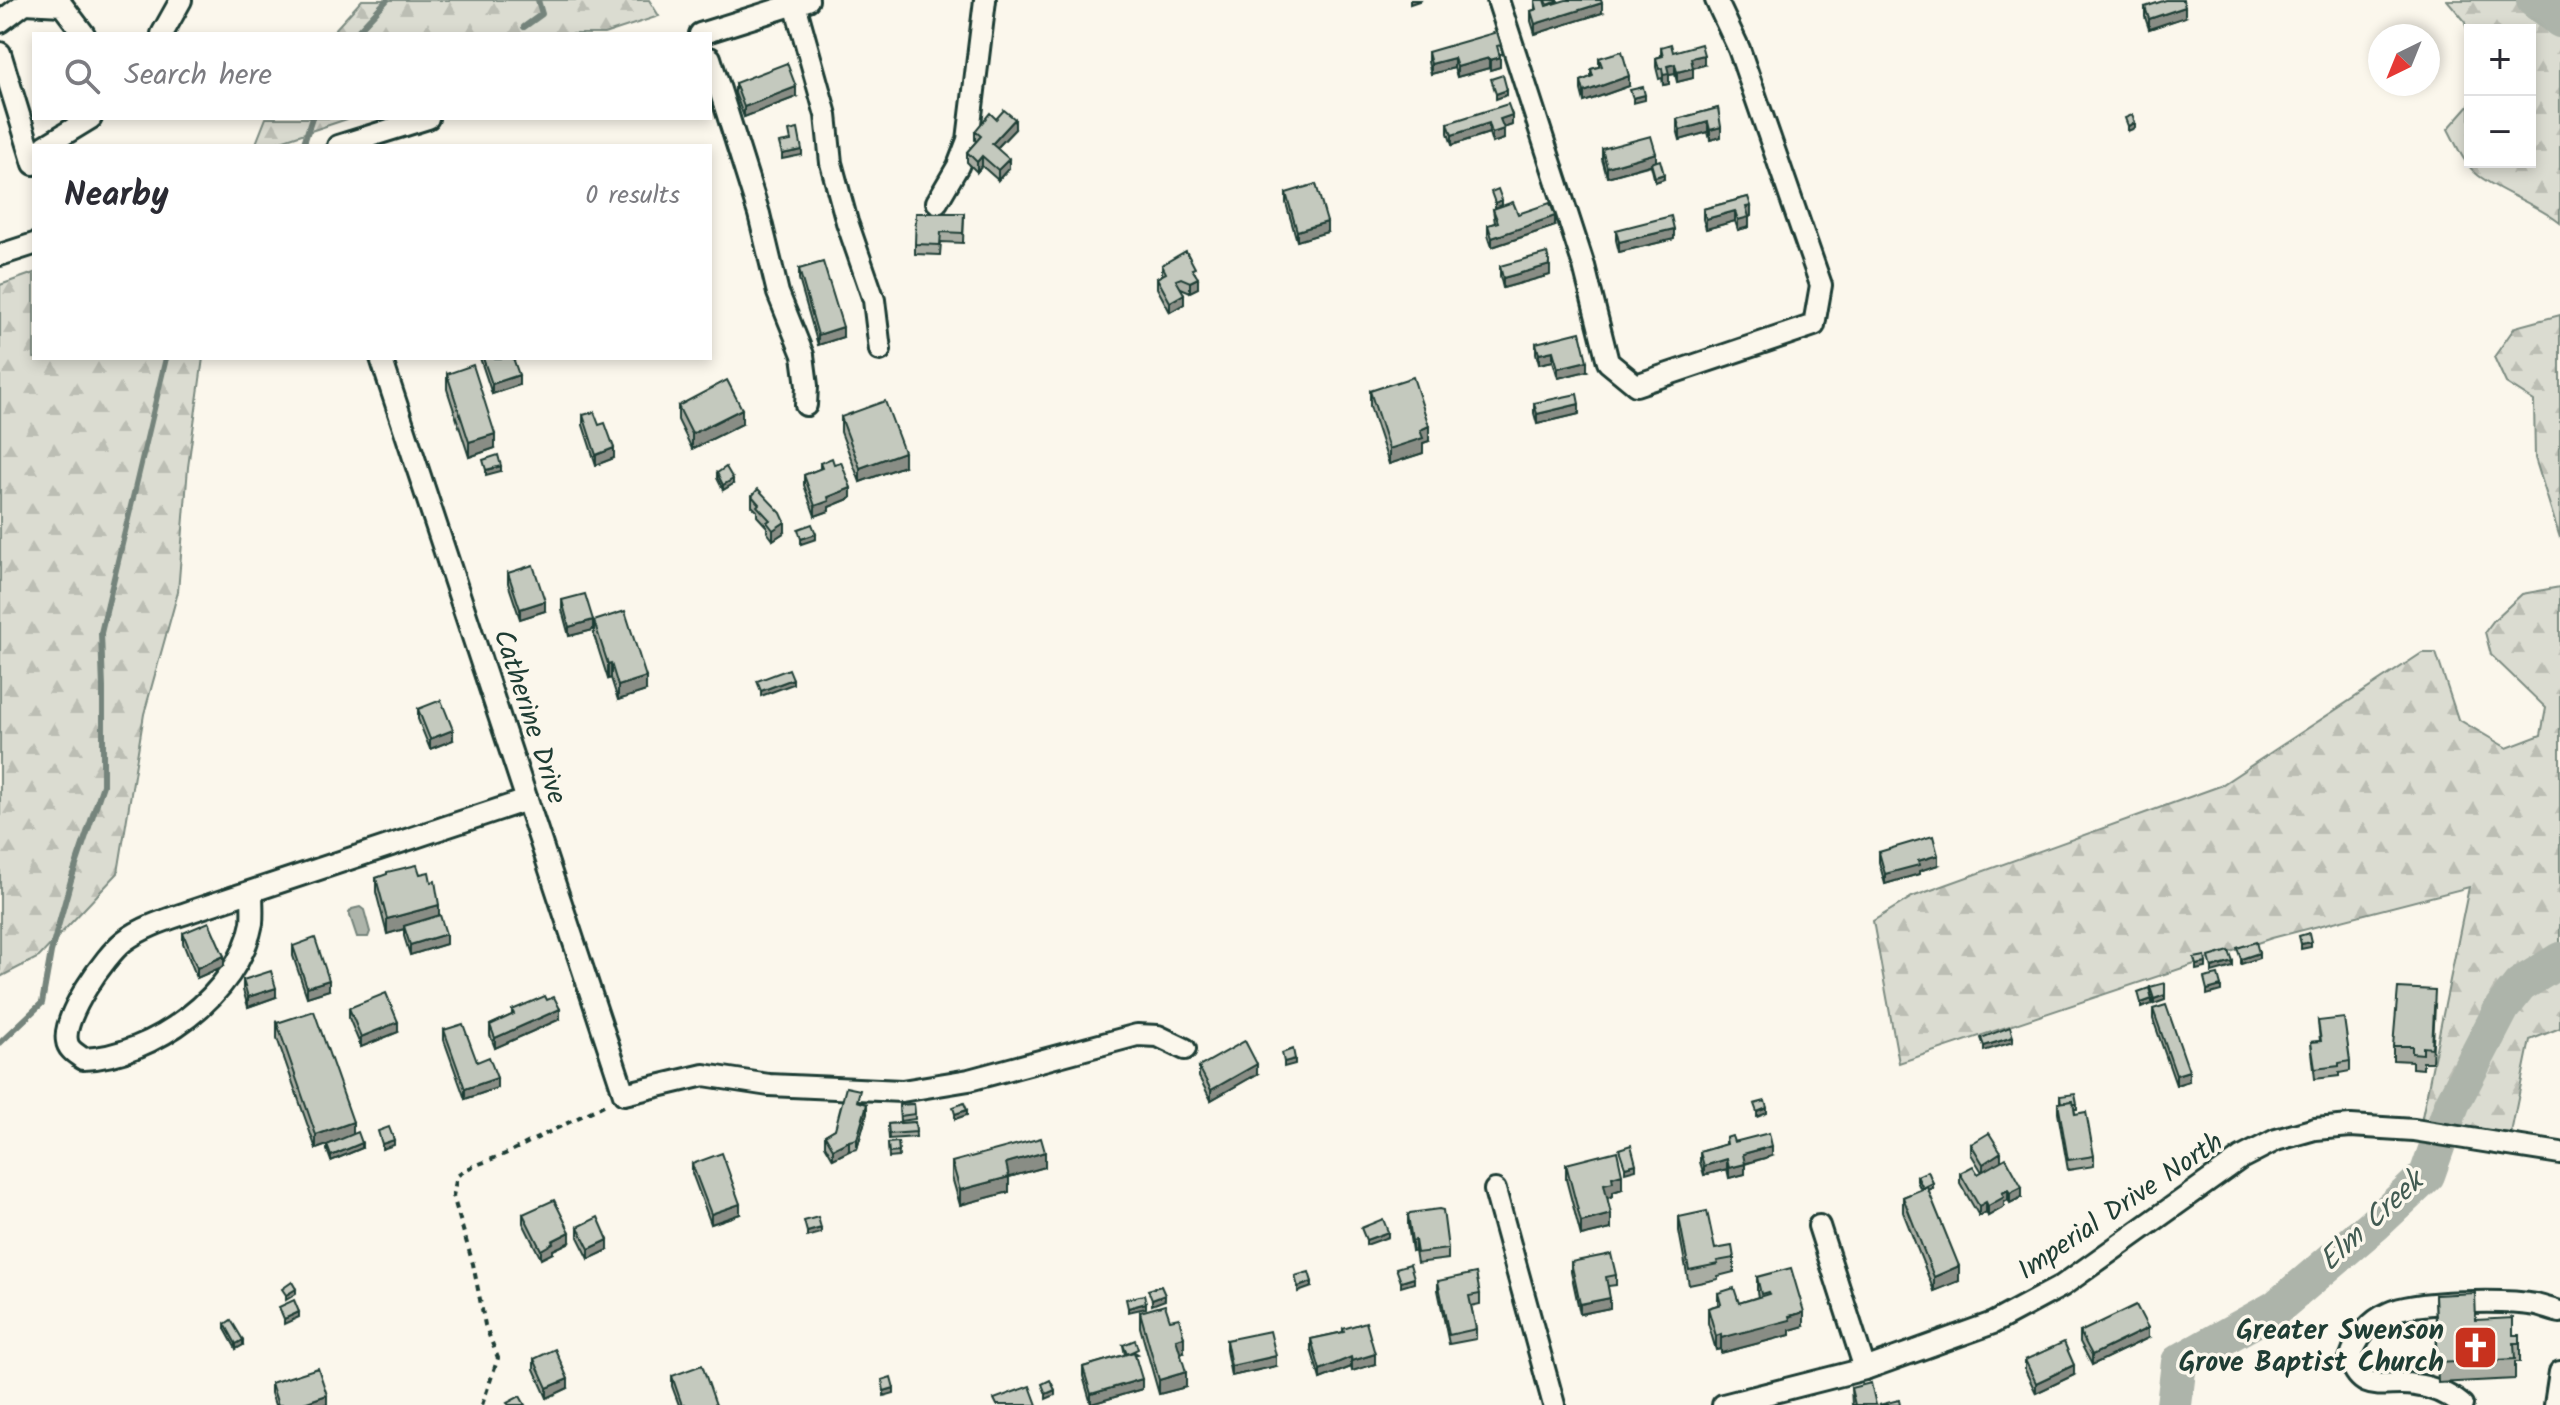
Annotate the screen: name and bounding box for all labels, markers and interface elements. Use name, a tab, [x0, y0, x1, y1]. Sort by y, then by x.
north arrow	[2368, 24, 2440, 96]
map controls	[2464, 24, 2536, 168]
button: +	[2464, 24, 2536, 96]
search box	[32, 32, 712, 120]
text: Search here	[124, 52, 272, 100]
icon: search	[60, 54, 104, 98]
button: −	[2464, 96, 2536, 168]
text: Nearby	[64, 169, 169, 223]
text: 0 results	[585, 175, 680, 217]
street label: Catherine Drive	[480, 624, 579, 811]
street label: Imperial Drive North	[2009, 1121, 2233, 1293]
water label: Elm Creek	[2308, 1158, 2439, 1284]
place label: Greater Swenson Grove Baptist Church	[2179, 1309, 2444, 1386]
church icon: Greater Swenson Grove Baptist Church	[2451, 1323, 2499, 1371]

